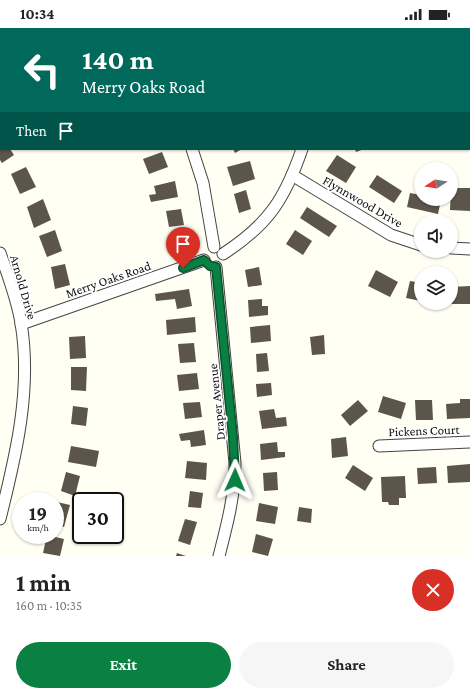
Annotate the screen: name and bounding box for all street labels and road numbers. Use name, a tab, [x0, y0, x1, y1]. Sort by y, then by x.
street label: Flynnwood Drive	[320, 173, 406, 230]
street label: Arnold Drive	[7, 253, 40, 321]
street label: Merry Oaks Road	[64, 258, 153, 301]
street label: Draper Avenue	[205, 363, 228, 441]
street label: Pickens Court	[388, 422, 461, 439]

